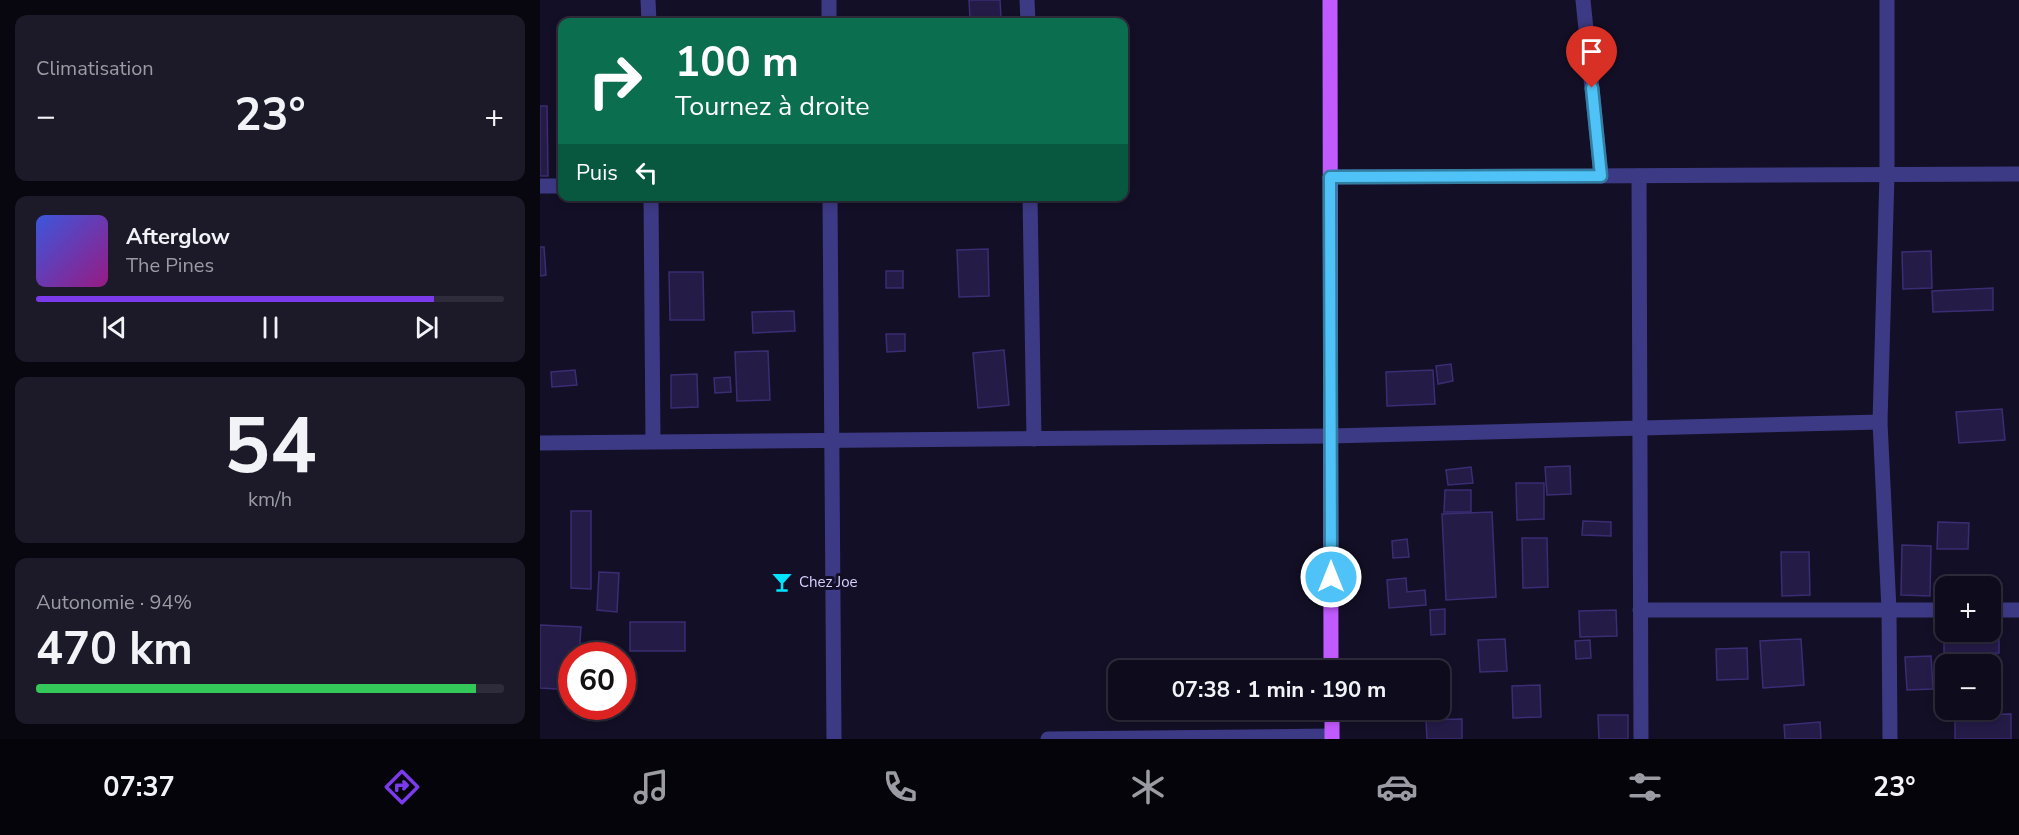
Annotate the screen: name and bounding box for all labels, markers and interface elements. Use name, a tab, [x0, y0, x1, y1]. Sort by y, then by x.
pin	[1566, 26, 1617, 88]
text: 100 m	[675, 34, 799, 91]
icon: arrive	[1575, 35, 1608, 68]
icon: right	[576, 42, 654, 120]
text: Climatisation	[36, 55, 154, 82]
text: 23°	[234, 85, 306, 146]
text: Tournez à droite	[675, 88, 870, 125]
text: −	[36, 94, 56, 139]
text: +	[484, 94, 504, 139]
icon: left	[630, 156, 663, 189]
text: Puis	[576, 158, 618, 188]
text: Afterglow	[126, 222, 230, 252]
text: The Pines	[126, 252, 214, 279]
icon: previous	[98, 311, 131, 344]
icon: pause	[254, 311, 287, 344]
icon: next	[410, 311, 443, 344]
text: 54	[223, 393, 317, 500]
text: km/h	[248, 486, 292, 513]
position arrow	[1299, 545, 1363, 609]
bar icon: Chez Joe	[770, 570, 794, 594]
place label: Chez Joe	[799, 572, 858, 592]
map controls	[1935, 576, 2001, 720]
button: +	[1935, 576, 2001, 642]
text: Autonomie · 94%	[36, 589, 192, 616]
text: 470 km	[36, 619, 193, 680]
speed limit sign: 60	[558, 642, 636, 720]
button: −	[1935, 654, 2001, 720]
text: 07:38 · 1 min · 190 m	[1172, 675, 1386, 705]
icon: directions	[381, 766, 423, 808]
icon: music	[630, 766, 672, 808]
icon: phone	[879, 766, 921, 808]
icon: climate	[1127, 766, 1169, 808]
icon: car	[1376, 766, 1418, 808]
icon: filters	[1624, 766, 1666, 808]
text: 07:37	[103, 769, 175, 806]
text: 23°	[1873, 769, 1916, 806]

